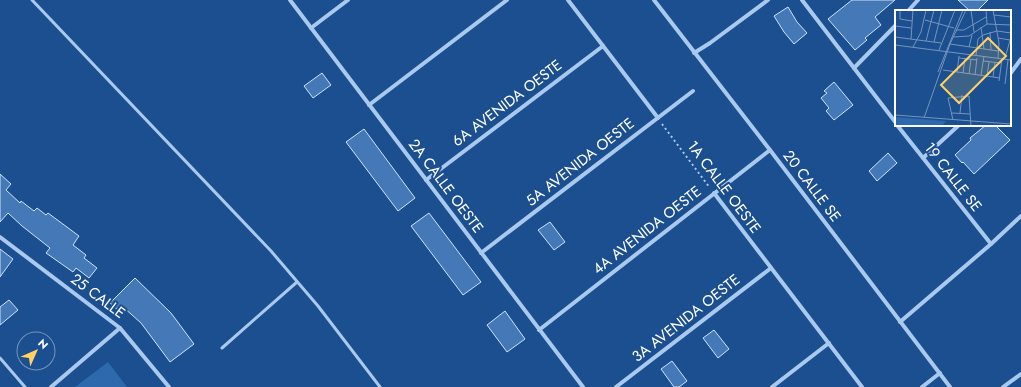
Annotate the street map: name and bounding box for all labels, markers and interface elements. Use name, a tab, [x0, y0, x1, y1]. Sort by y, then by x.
inset map	[895, 10, 1011, 126]
street label: 6A AVENIDA OESTE	[447, 54, 567, 152]
street label: 5A AVENIDA OESTE	[521, 113, 639, 211]
street label: 2A CALLE OESTE	[403, 134, 489, 238]
street label: 1A CALLE OESTE	[682, 136, 766, 238]
street label: 19 CALLE SE	[919, 138, 987, 216]
street label: 20 CALLE SE	[778, 146, 846, 226]
street label: 4A AVENIDA OESTE	[588, 180, 706, 280]
street label: 25 CALLE	[66, 268, 130, 324]
street label: 3A AVENIDA OESTE	[627, 269, 745, 367]
north arrow	[16, 331, 56, 371]
text: N	[34, 335, 52, 353]

